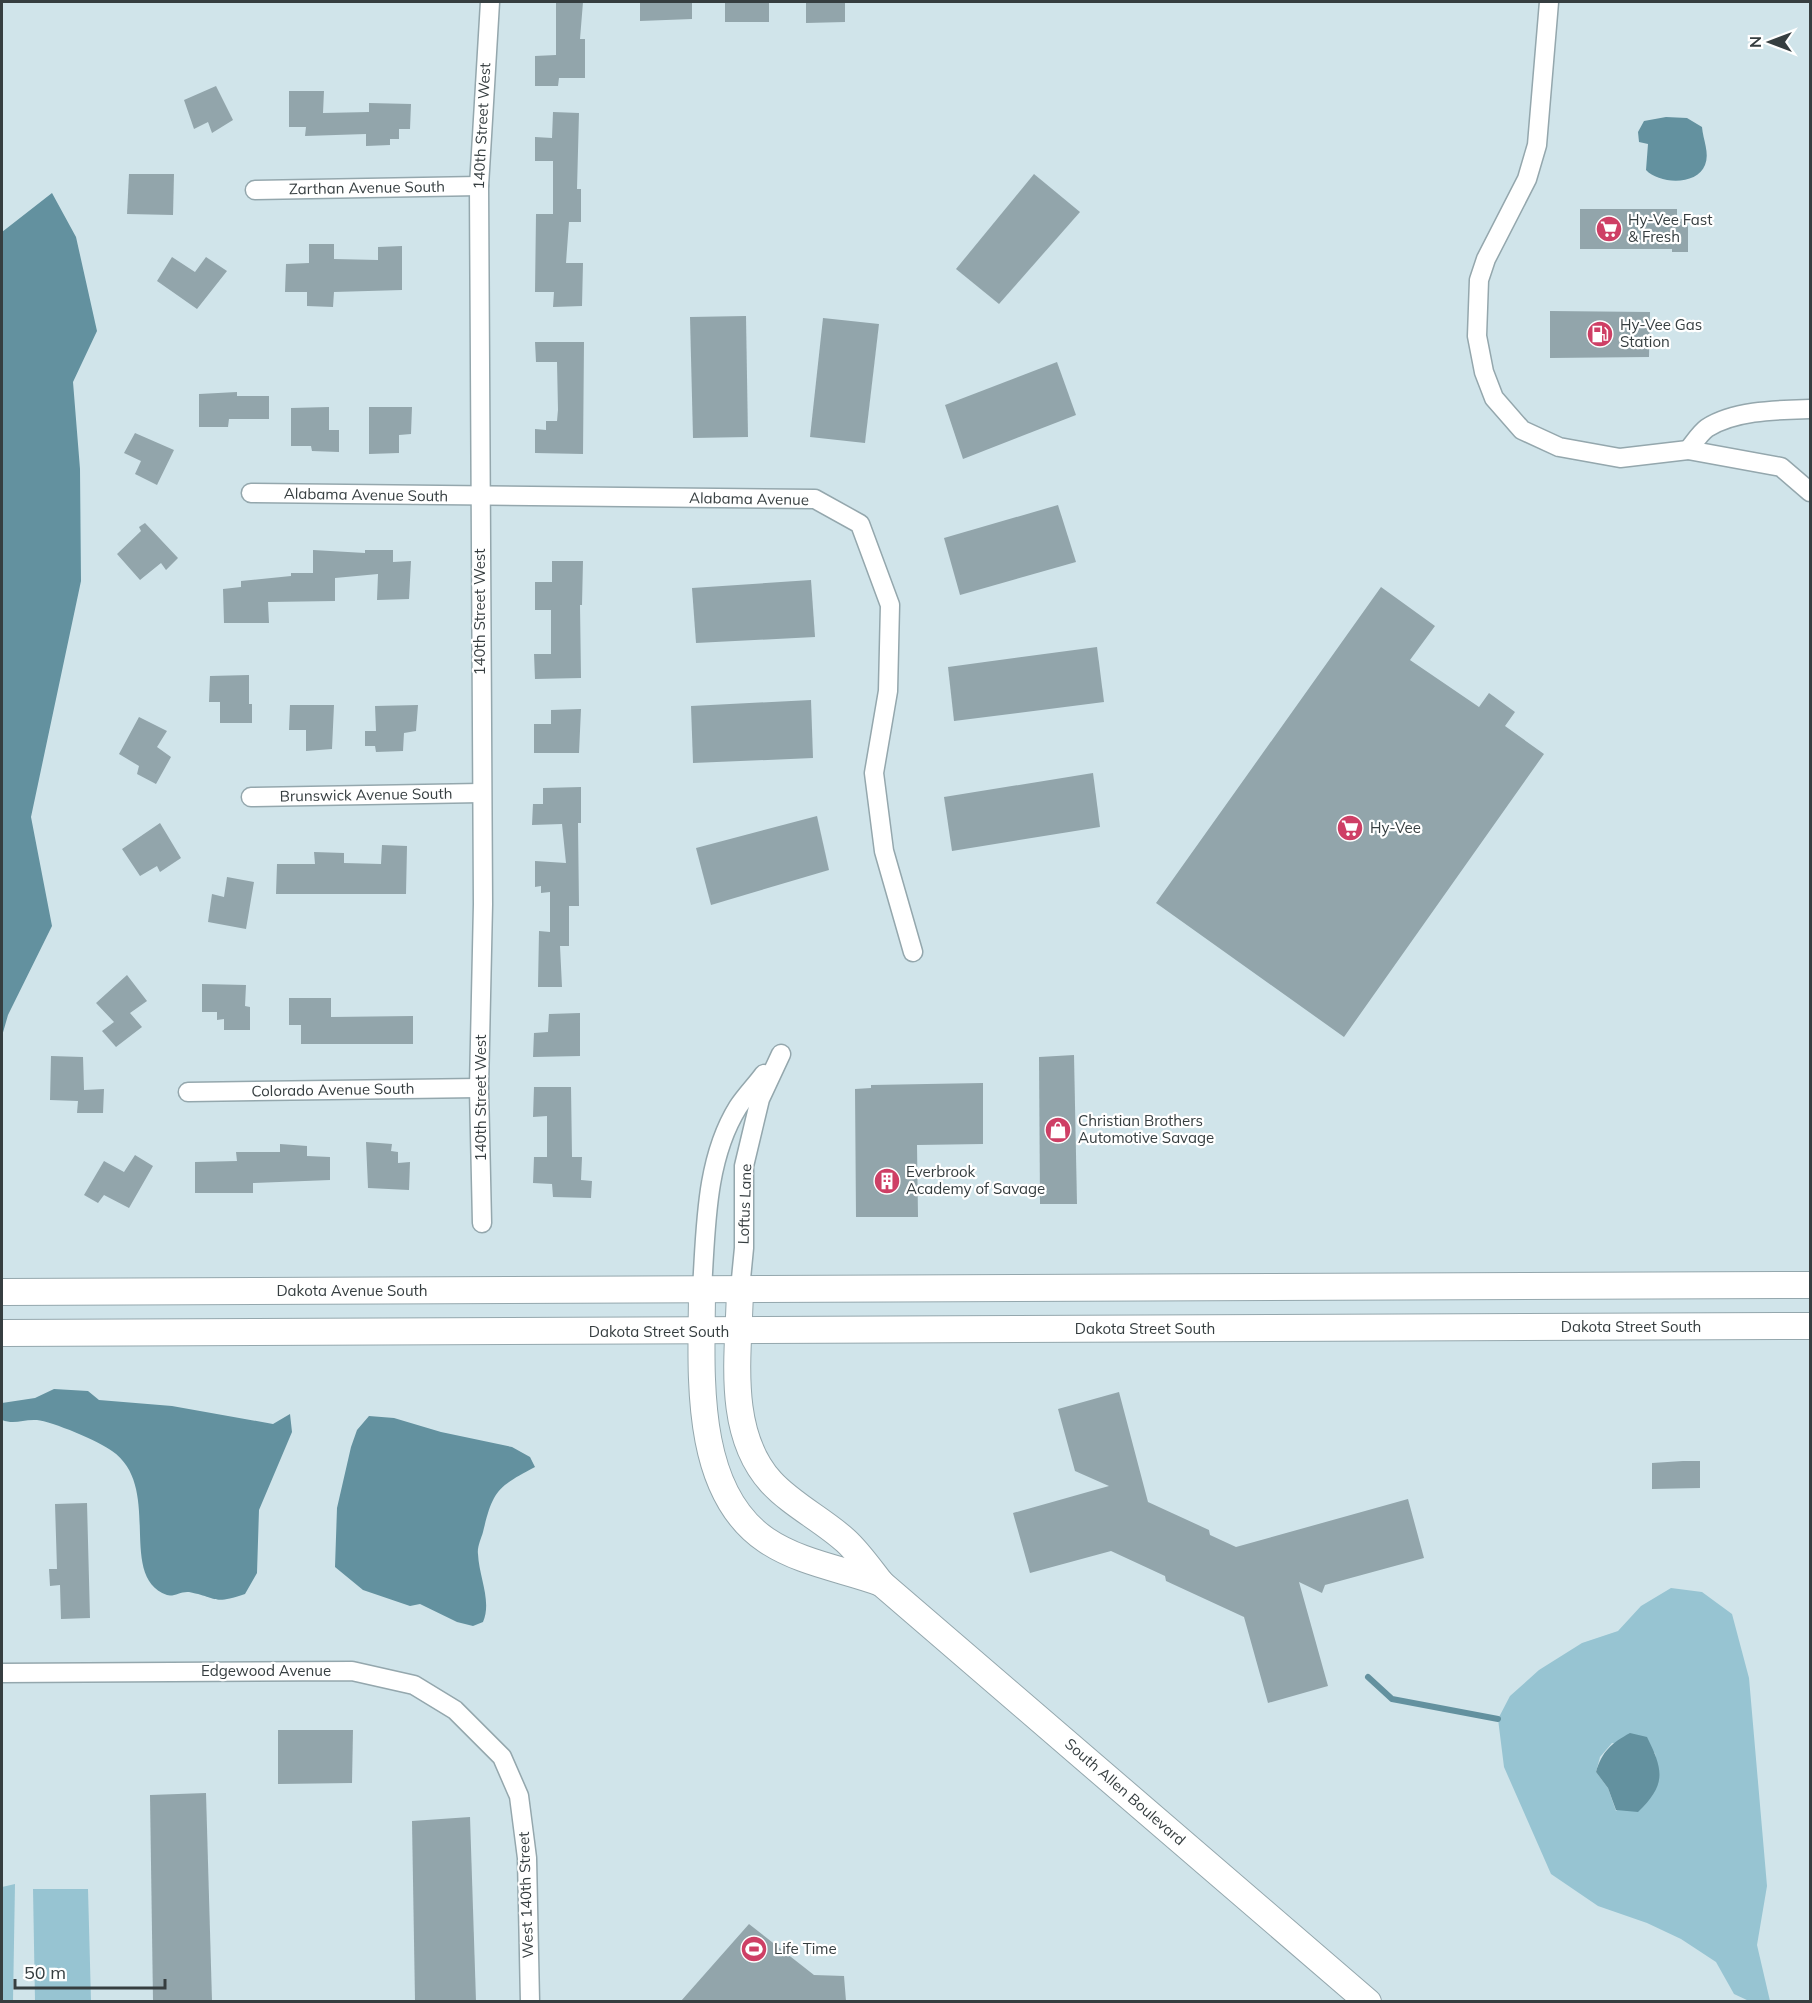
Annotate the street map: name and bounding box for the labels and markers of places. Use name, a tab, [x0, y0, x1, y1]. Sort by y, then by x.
place label: Hy-Vee Fast & Fresh	[1628, 210, 1712, 246]
supermarket icon: Hy-Vee Fast & Fresh	[1594, 214, 1624, 244]
place label: Hy-Vee Gas Station	[1620, 315, 1702, 351]
fuel station icon: Hy-Vee Gas Station	[1585, 319, 1615, 349]
supermarket icon: Hy-Vee	[1335, 813, 1365, 843]
place label: Hy-Vee	[1370, 818, 1421, 837]
place label: Christian Brothers Automotive Savage	[1078, 1111, 1214, 1147]
shop icon: Christian Brothers Automotive Savage	[1043, 1115, 1073, 1145]
place label: Everbrook Academy of Savage	[906, 1162, 1045, 1198]
building icon: Everbrook Academy of Savage	[872, 1166, 902, 1196]
sports icon: Life Time	[739, 1934, 769, 1964]
place label: Life Time	[774, 1939, 837, 1958]

